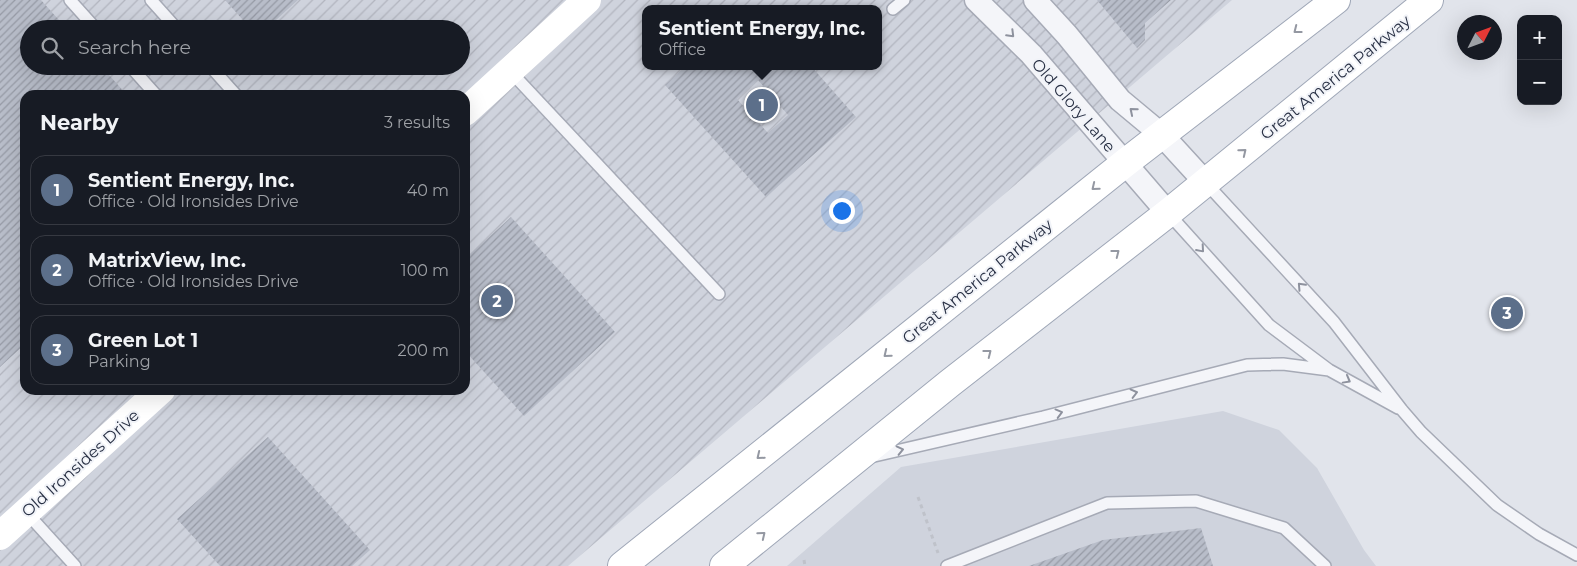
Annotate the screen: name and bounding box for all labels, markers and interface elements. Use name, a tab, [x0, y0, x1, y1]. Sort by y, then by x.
popup	[642, 5, 882, 70]
street label: Great America Parkway	[1257, 11, 1414, 144]
north arrow	[1457, 15, 1502, 60]
map controls	[1517, 15, 1562, 105]
button: +	[1517, 15, 1562, 60]
text: Sentient Energy, Inc.	[659, 17, 865, 40]
search box	[20, 20, 470, 75]
one-way arrow	[1293, 24, 1303, 33]
one-way arrow	[1005, 29, 1014, 38]
icon: search	[38, 34, 66, 62]
text: Search here	[78, 36, 191, 59]
text: Office	[659, 40, 706, 59]
street label: Old Glory Lane	[1028, 55, 1119, 156]
button: −	[1517, 60, 1562, 105]
pin: 1	[746, 86, 778, 124]
one-way arrow	[1130, 108, 1139, 117]
text: Nearby	[40, 110, 119, 135]
text: 3 results	[384, 113, 450, 132]
one-way arrow	[1237, 149, 1246, 157]
text: Sentient Energy, Inc.	[88, 169, 294, 192]
text: 1	[54, 181, 60, 200]
text: 40 m	[407, 181, 449, 200]
one-way arrow	[1092, 181, 1101, 190]
text: Office · Old Ironsides Drive	[88, 192, 299, 211]
your location	[829, 198, 855, 224]
street label: Great America Parkway	[899, 215, 1056, 348]
one-way arrow	[1196, 243, 1204, 252]
text: MatrixView, Inc.	[88, 249, 246, 272]
one-way arrow	[1111, 250, 1120, 259]
text: 2	[52, 261, 62, 280]
text: 100 m	[401, 261, 449, 280]
text: Office · Old Ironsides Drive	[88, 272, 299, 291]
pin: 2	[481, 282, 513, 320]
one-way arrow	[1298, 283, 1307, 292]
pin: 3	[1491, 294, 1523, 332]
text: Green Lot 1	[88, 329, 198, 352]
text: 3	[52, 341, 62, 360]
text: 200 m	[398, 341, 449, 360]
one-way arrow	[883, 348, 893, 357]
one-way arrow	[982, 351, 991, 359]
text: Parking	[88, 352, 151, 371]
one-way arrow	[1342, 374, 1351, 384]
one-way arrow	[1130, 388, 1139, 399]
street label: Old Ironsides Drive	[18, 406, 143, 521]
one-way arrow	[1054, 408, 1062, 418]
one-way arrow	[896, 445, 905, 456]
one-way arrow	[757, 450, 766, 458]
one-way arrow	[756, 532, 765, 541]

